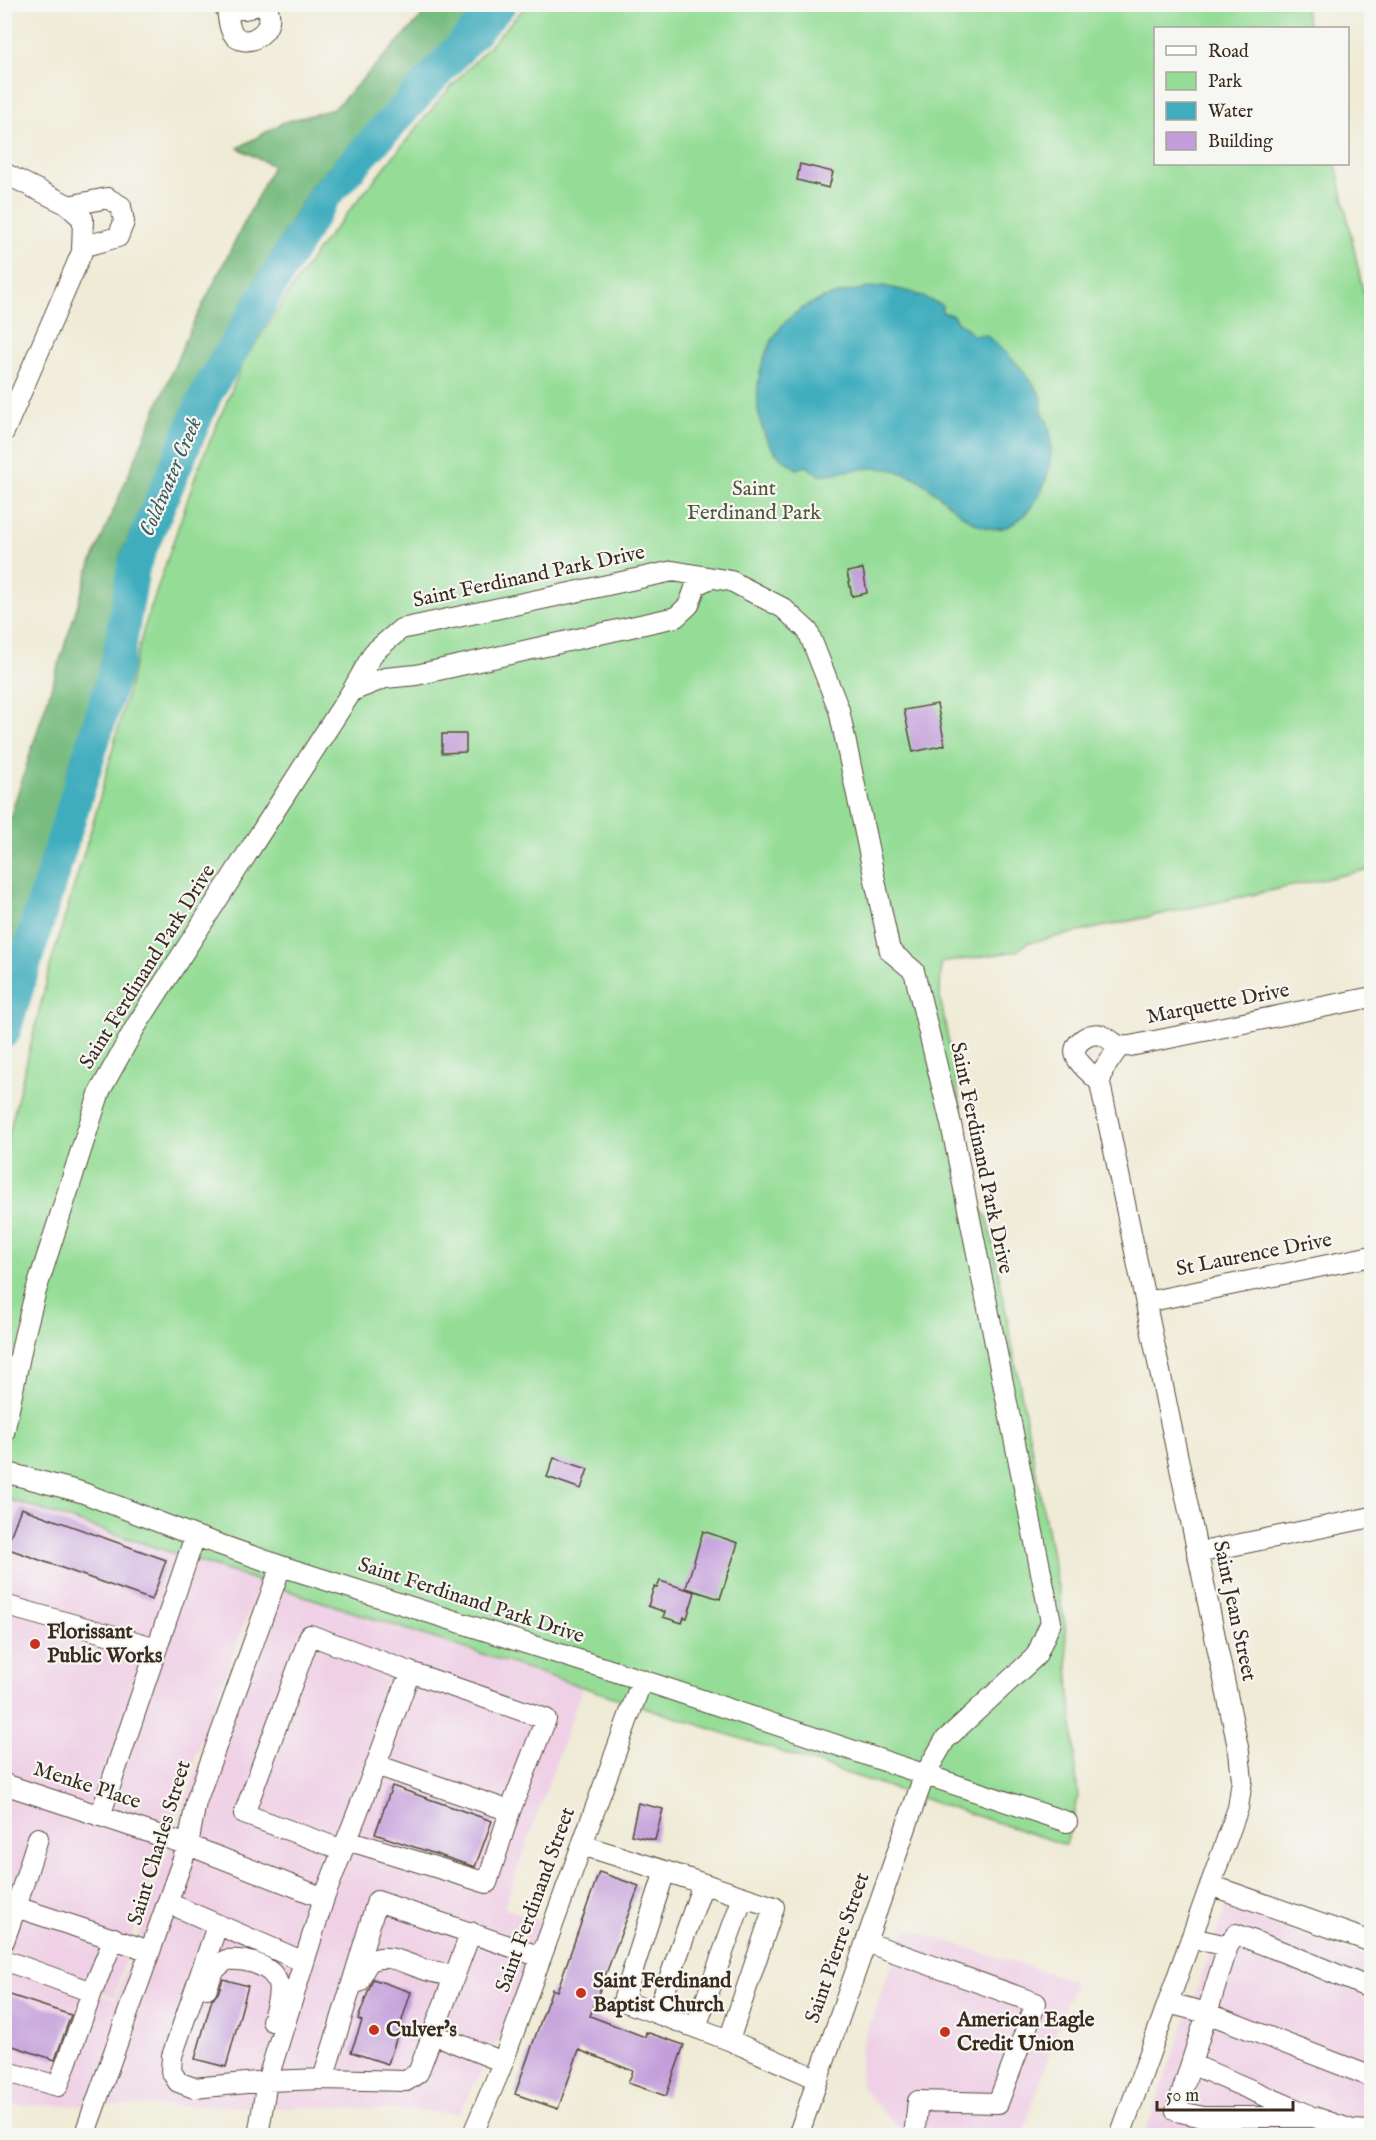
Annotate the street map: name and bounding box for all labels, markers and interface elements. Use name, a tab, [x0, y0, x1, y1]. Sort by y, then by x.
legend	[1154, 27, 1349, 165]
text: Road	[1208, 41, 1249, 64]
text: Park	[1208, 71, 1243, 94]
text: Water	[1208, 101, 1253, 124]
text: Building	[1208, 131, 1273, 154]
water label: Coldwater Creek	[133, 413, 209, 541]
park label: Saint Ferdinand Park	[687, 476, 822, 527]
street label: Saint Ferdinand Park Drive	[411, 539, 648, 615]
street label: Saint Ferdinand Park Drive	[74, 859, 222, 1074]
street label: Marquette Drive	[1144, 977, 1292, 1031]
street label: Saint Ferdinand Park Drive	[943, 1040, 1019, 1277]
street label: St Laurence Drive	[1174, 1227, 1335, 1283]
street label: Saint Jean Street	[1206, 1538, 1262, 1684]
street label: Saint Ferdinand Park Drive	[354, 1552, 588, 1650]
place label: Florissant Public Works	[47, 1619, 162, 1670]
marker: Florissant Public Works	[28, 1637, 42, 1651]
street label: Menke Place	[30, 1756, 144, 1816]
street label: Saint Charles Street	[122, 1757, 198, 1929]
street label: Saint Ferdinand Street	[490, 1804, 582, 1996]
street label: Saint Pierre Street	[800, 1869, 876, 2027]
place label: Saint Ferdinand Baptist Church	[593, 1968, 732, 2019]
marker: Saint Ferdinand Baptist Church	[574, 1986, 588, 2000]
place label: American Eagle Credit Union	[956, 2007, 1095, 2058]
place label: Culver's	[386, 2017, 457, 2044]
marker: Culver's	[367, 2023, 381, 2037]
marker: American Eagle Credit Union	[938, 2025, 952, 2039]
scale bar	[1157, 2074, 1294, 2112]
text: 50 m	[1166, 2085, 1199, 2108]

